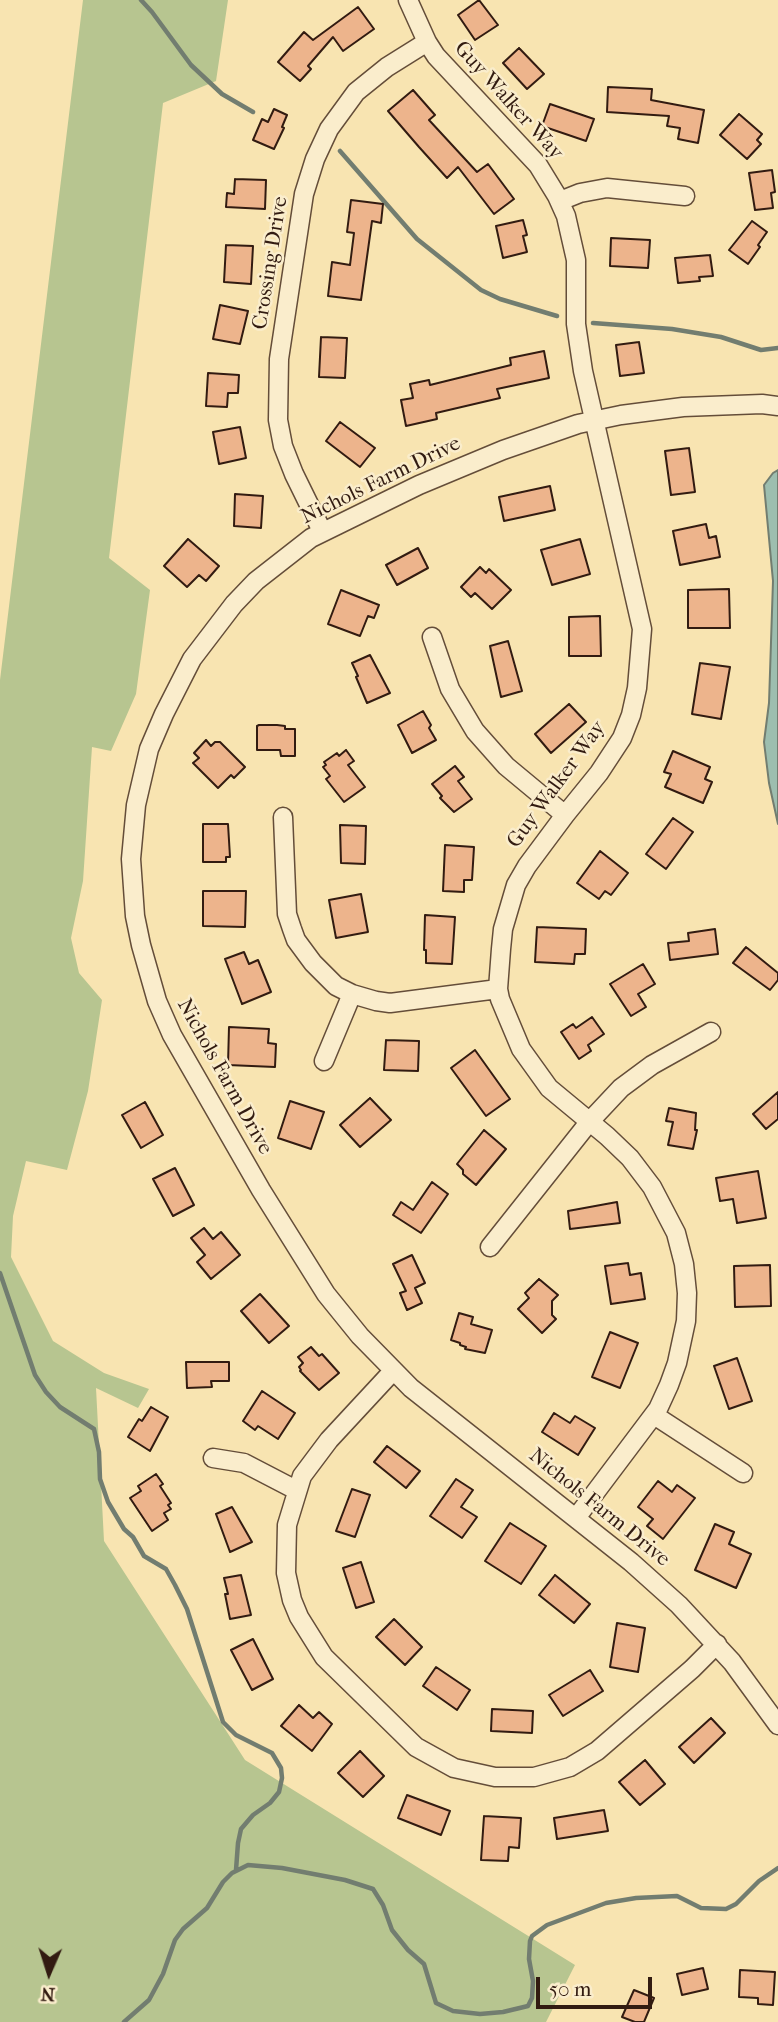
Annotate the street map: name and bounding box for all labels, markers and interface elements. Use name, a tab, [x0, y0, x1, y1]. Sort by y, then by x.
street label: Guy Walker Way	[448, 36, 568, 166]
street label: Crossing Drive	[248, 195, 294, 331]
street label: Nichols Farm Drive	[297, 431, 465, 531]
street label: Guy Walker Way	[502, 717, 612, 853]
street label: Nichols Farm Drive	[171, 995, 277, 1159]
street label: Nichols Farm Drive	[523, 1443, 675, 1573]
north arrow	[14, 1938, 84, 2008]
scale bar	[540, 1962, 656, 2006]
text: 50 m	[549, 1977, 592, 2001]
text: N	[40, 1983, 56, 2005]

